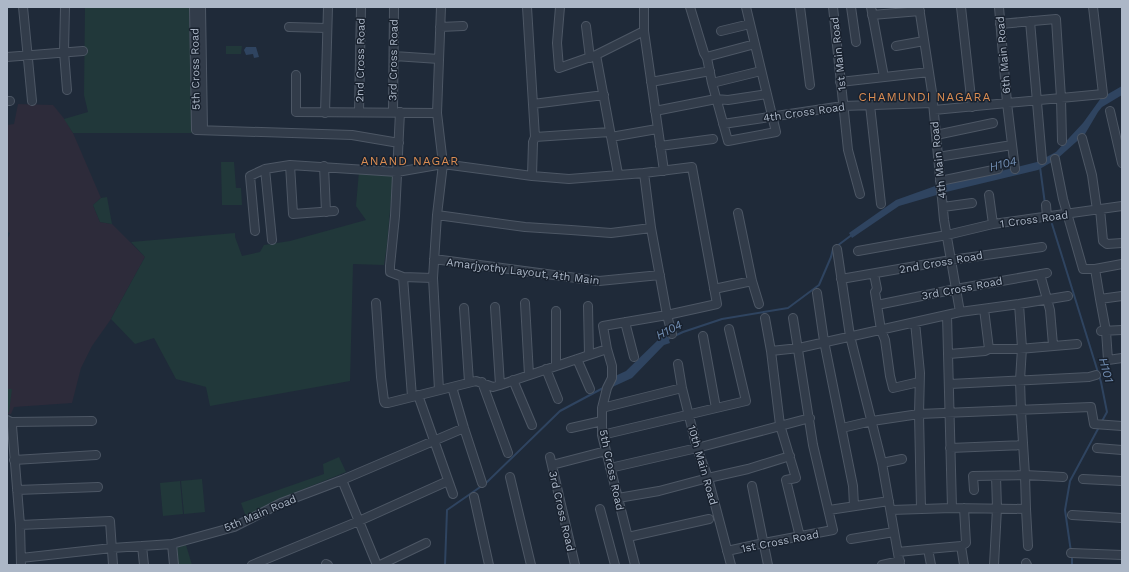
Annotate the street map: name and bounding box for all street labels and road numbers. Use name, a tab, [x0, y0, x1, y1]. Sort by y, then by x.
street label: 1st Main Road	[828, 16, 849, 92]
street label: 6th Main Road	[994, 16, 1013, 94]
street label: 2nd Cross Road	[353, 18, 368, 102]
street label: 3rd Cross Road	[386, 19, 401, 101]
street label: 5th Cross Road	[188, 28, 203, 110]
street label: 4th Cross Road	[762, 100, 846, 125]
street label: 4th Main Road	[928, 121, 949, 199]
street label: 1 Cross Road	[999, 208, 1069, 231]
street label: 2nd Cross Road	[898, 249, 984, 276]
street label: Amarjyothy Layout, 4th Main	[446, 256, 600, 287]
street label: 3rd Cross Road	[921, 274, 1004, 303]
street label: 10th Main Road	[685, 424, 720, 506]
street label: 5th Cross Road	[597, 429, 626, 512]
street label: 3rd Cross Road	[546, 470, 577, 553]
street label: 5th Main Road	[222, 492, 298, 535]
street label: 1st Cross Road	[740, 528, 820, 555]

